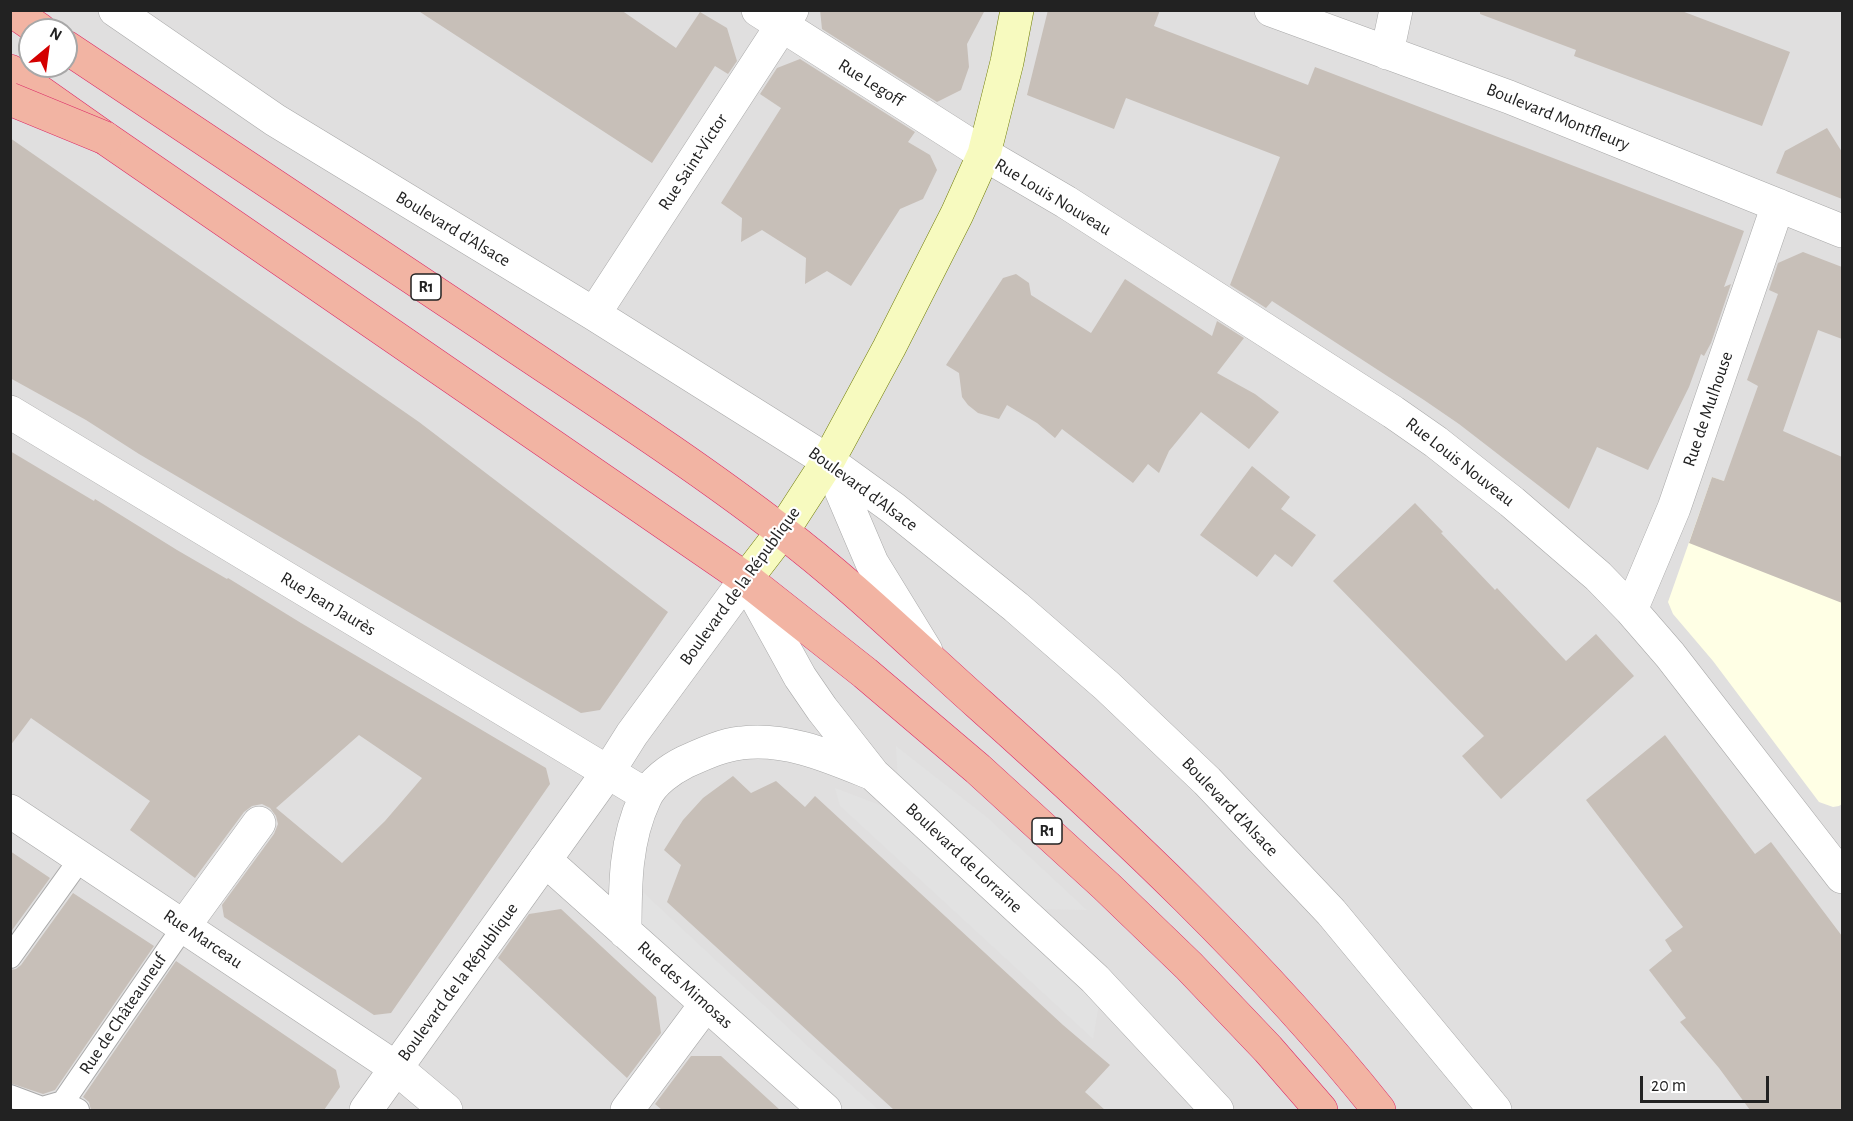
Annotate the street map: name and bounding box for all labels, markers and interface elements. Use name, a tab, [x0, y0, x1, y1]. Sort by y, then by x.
north arrow	[18, 18, 78, 78]
text: N	[47, 24, 65, 44]
street label: Rue Legoff	[834, 54, 908, 112]
street label: Boulevard Montfleury	[1483, 78, 1633, 156]
street label: Rue Saint-Victor	[654, 110, 732, 214]
street label: Rue Louis Nouveau	[991, 154, 1115, 240]
street label: Boulevard d'Alsace	[392, 186, 514, 272]
road number: R1	[411, 274, 441, 300]
street label: Rue de Mulhouse	[1678, 349, 1738, 469]
street label: Rue Louis Nouveau	[1401, 413, 1519, 511]
street label: Boulevard d'Alsace	[804, 442, 922, 536]
street label: Boulevard de la République	[675, 502, 805, 670]
street label: Rue Jean Jaurès	[276, 567, 380, 641]
street label: Boulevard d'Alsace	[1177, 753, 1283, 861]
street label: Boulevard de Lorraine	[901, 798, 1027, 918]
road number: R1	[1032, 818, 1062, 844]
street label: Boulevard de la République	[393, 898, 523, 1066]
street label: Rue Marceau	[159, 905, 247, 973]
street label: Rue des Mimosas	[633, 937, 737, 1033]
street label: Rue de Châteauneuf	[75, 950, 171, 1078]
scale bar	[1643, 1064, 1772, 1102]
text: 20 m	[1651, 1077, 1686, 1095]

